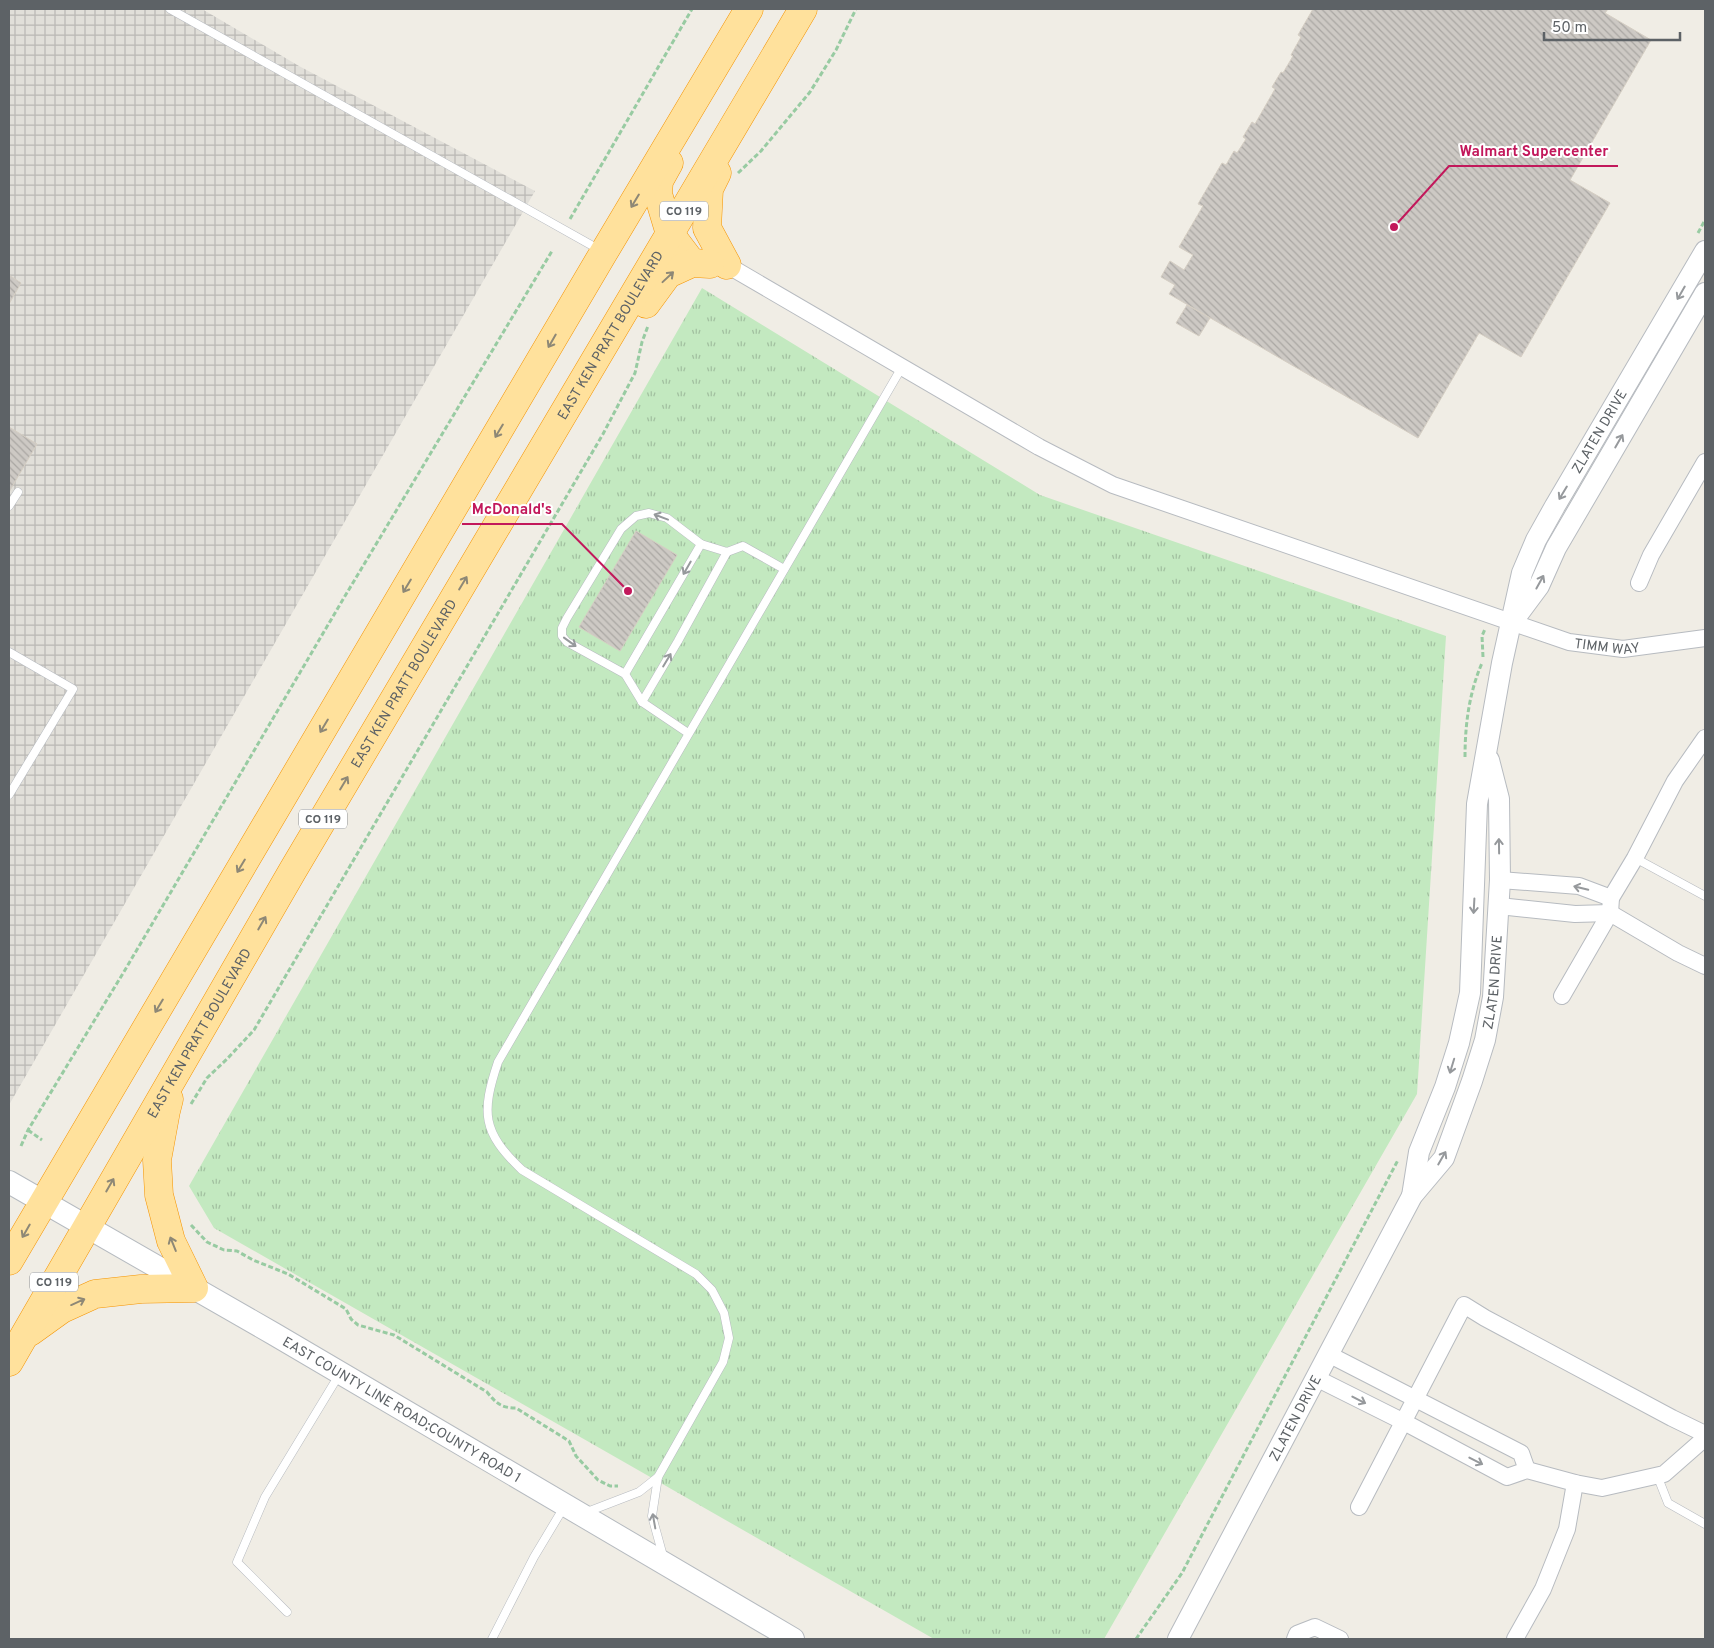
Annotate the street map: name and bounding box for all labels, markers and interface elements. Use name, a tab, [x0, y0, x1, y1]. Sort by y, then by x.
scale bar	[1544, 10, 1680, 42]
text: 50 m	[1552, 19, 1587, 38]
callout: Walmart Supercenter	[1449, 136, 1618, 166]
text: Walmart Supercenter	[1459, 143, 1609, 162]
one-way arrow	[629, 193, 639, 207]
road number: CO 119	[660, 202, 708, 220]
street label: EAST KEN PRATT BOULEVARD	[555, 248, 668, 423]
one-way arrow	[661, 271, 674, 283]
one-way arrow	[1675, 285, 1685, 299]
one-way arrow	[546, 333, 556, 347]
street label: ZLATEN DRIVE	[1569, 387, 1632, 477]
one-way arrow	[493, 424, 503, 438]
one-way arrow	[1614, 433, 1624, 448]
one-way arrow	[1557, 485, 1567, 499]
callout: McDonald's	[462, 494, 562, 524]
text: McDonald's	[472, 501, 552, 520]
one-way arrow	[654, 512, 669, 521]
one-way arrow	[681, 561, 691, 575]
one-way arrow	[459, 576, 469, 591]
one-way arrow	[1535, 576, 1545, 590]
one-way arrow	[401, 579, 411, 593]
street label: EAST KEN PRATT BOULEVARD	[348, 597, 461, 772]
street label: TIMM WAY	[1573, 636, 1641, 659]
one-way arrow	[563, 637, 577, 647]
one-way arrow	[662, 654, 672, 668]
one-way arrow	[319, 719, 329, 734]
one-way arrow	[340, 776, 350, 790]
road number: CO 119	[299, 810, 347, 829]
one-way arrow	[1494, 839, 1504, 855]
one-way arrow	[236, 858, 246, 872]
one-way arrow	[1574, 883, 1590, 892]
one-way arrow	[1470, 898, 1479, 914]
one-way arrow	[258, 916, 267, 931]
street label: ZLATEN DRIVE	[1480, 935, 1507, 1031]
street label: EAST KEN PRATT BOULEVARD	[145, 946, 256, 1122]
one-way arrow	[153, 998, 163, 1012]
one-way arrow	[1446, 1057, 1456, 1073]
one-way arrow	[1437, 1150, 1447, 1165]
one-way arrow	[106, 1178, 116, 1192]
one-way arrow	[20, 1224, 30, 1238]
one-way arrow	[168, 1237, 177, 1252]
road number: CO 119	[30, 1272, 78, 1291]
one-way arrow	[70, 1296, 85, 1306]
street label: EAST COUNTY LINE ROAD;COUNTY ROAD 1	[279, 1334, 524, 1487]
street label: ZLATEN DRIVE	[1266, 1373, 1326, 1464]
one-way arrow	[1352, 1395, 1367, 1405]
one-way arrow	[1468, 1457, 1483, 1466]
one-way arrow	[649, 1513, 659, 1529]

